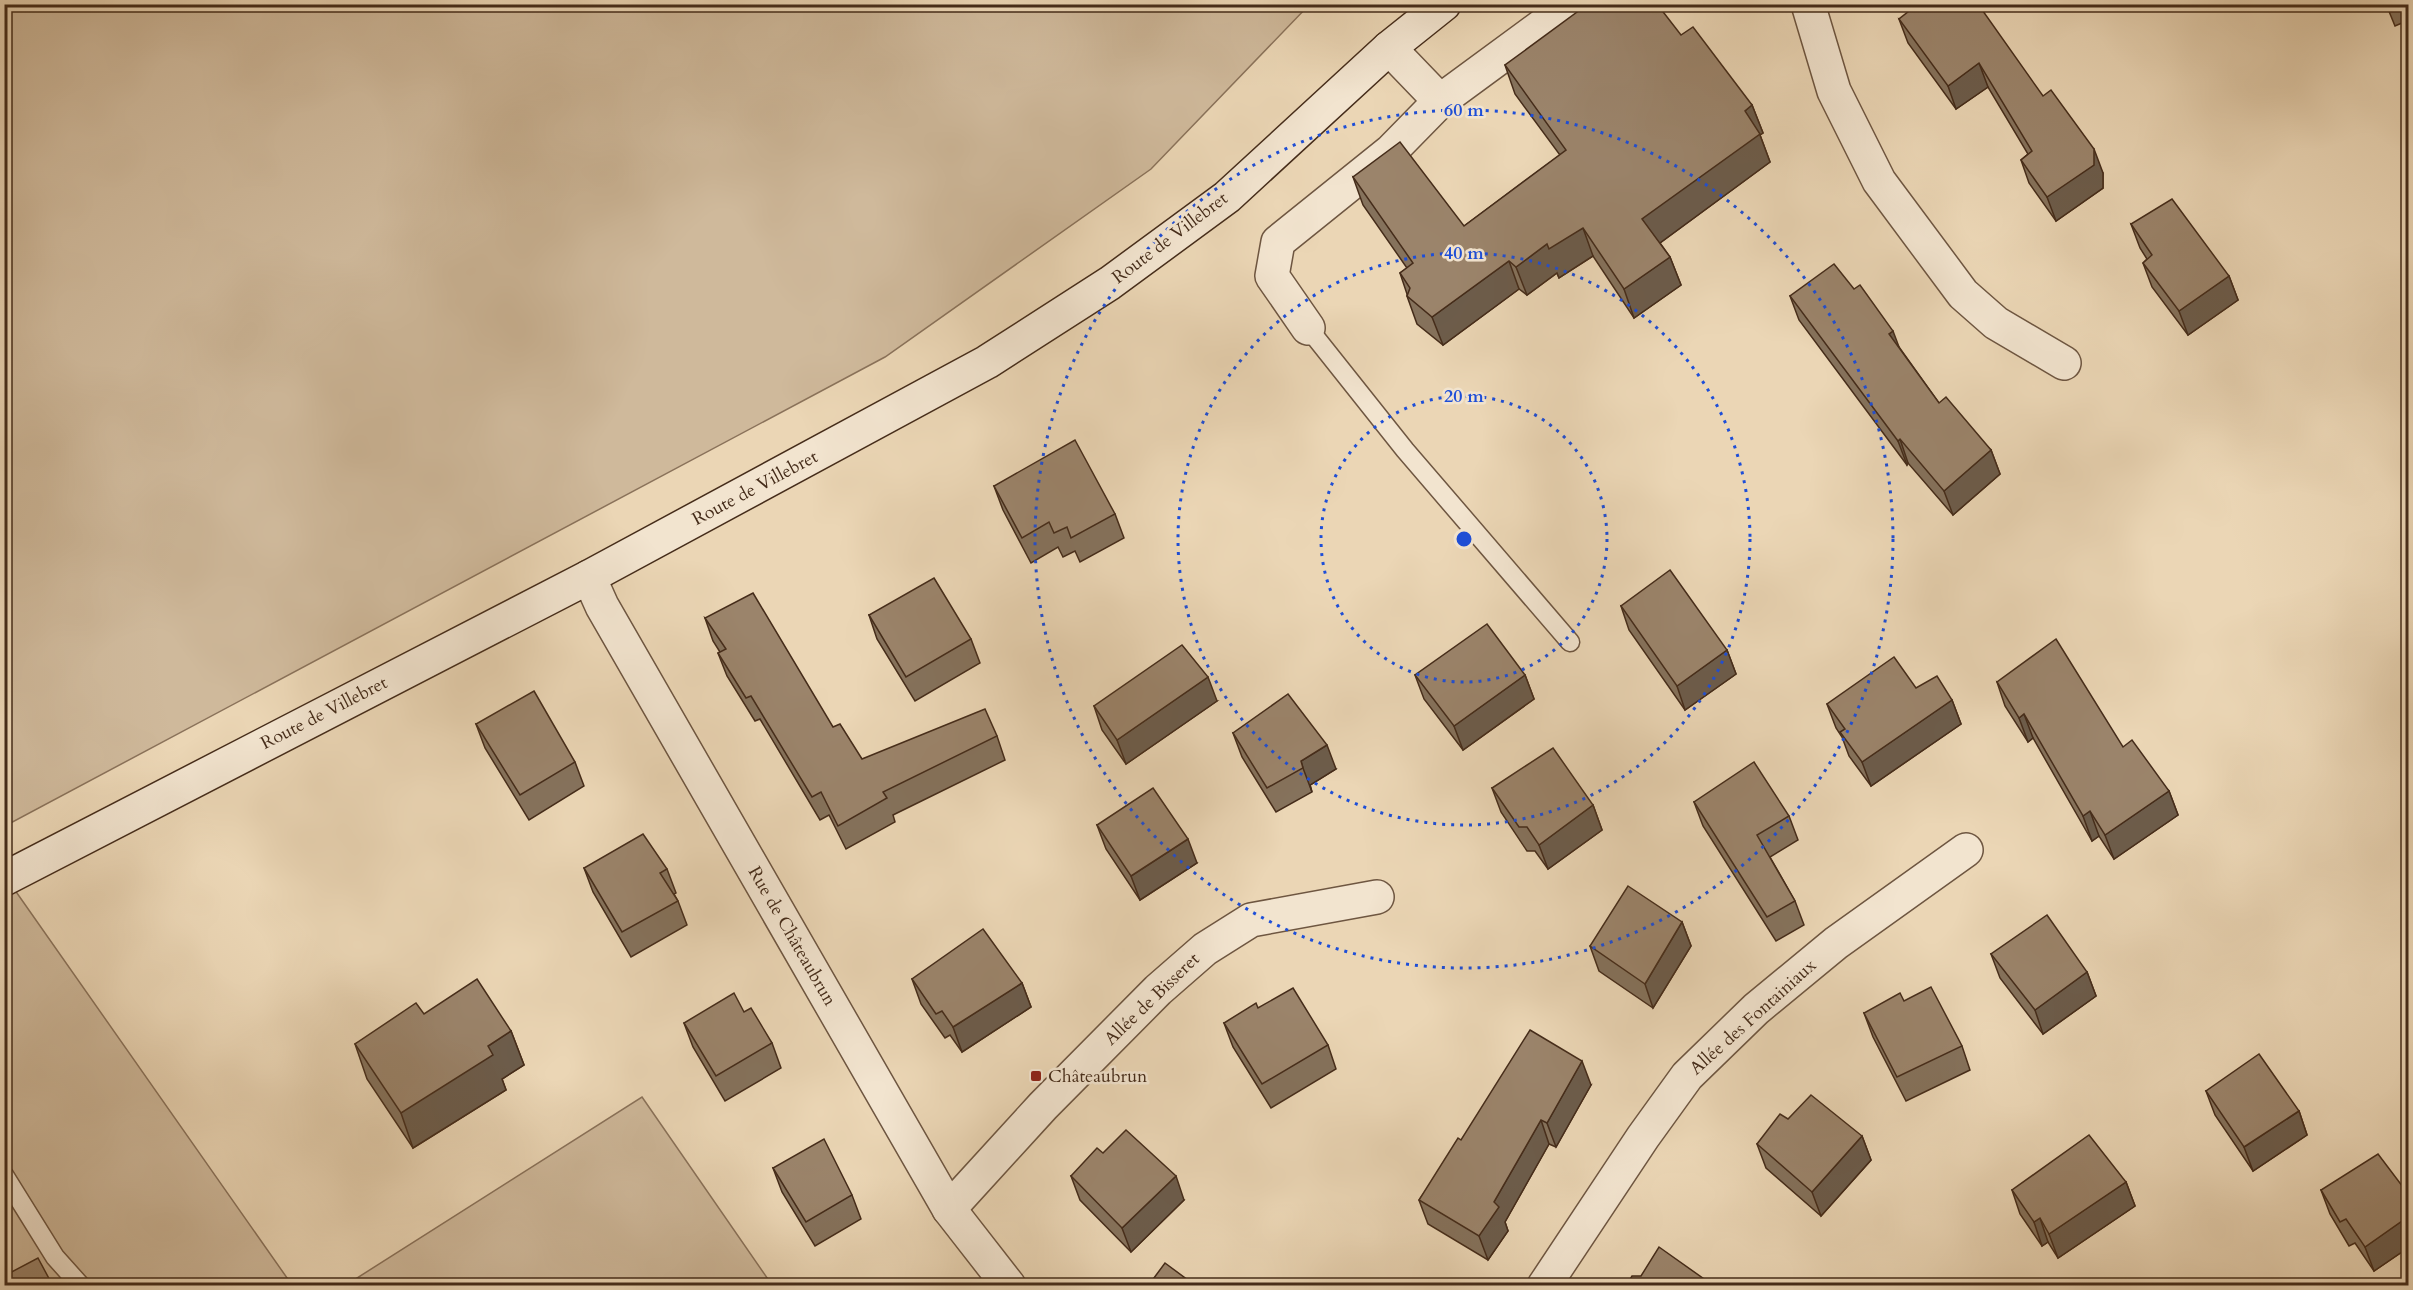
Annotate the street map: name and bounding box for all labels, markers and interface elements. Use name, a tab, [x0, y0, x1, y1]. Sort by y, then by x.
text: 60 m	[1444, 98, 1484, 123]
street label: Route de Villebret	[1107, 186, 1233, 290]
text: 40 m	[1444, 241, 1484, 266]
text: 20 m	[1444, 384, 1484, 409]
street label: Route de Villebret	[688, 444, 823, 532]
centre of rings	[1454, 529, 1474, 549]
street label: Route de Villebret	[256, 670, 392, 756]
street label: Rue de Châteaubrun	[742, 862, 843, 1011]
street label: Allée de Bisseret	[1099, 947, 1205, 1051]
street label: Allée des Fontainiaux	[1684, 953, 1822, 1081]
place label: Châteaubrun	[1048, 1064, 1148, 1089]
marker: Châteaubrun	[1029, 1069, 1043, 1083]

